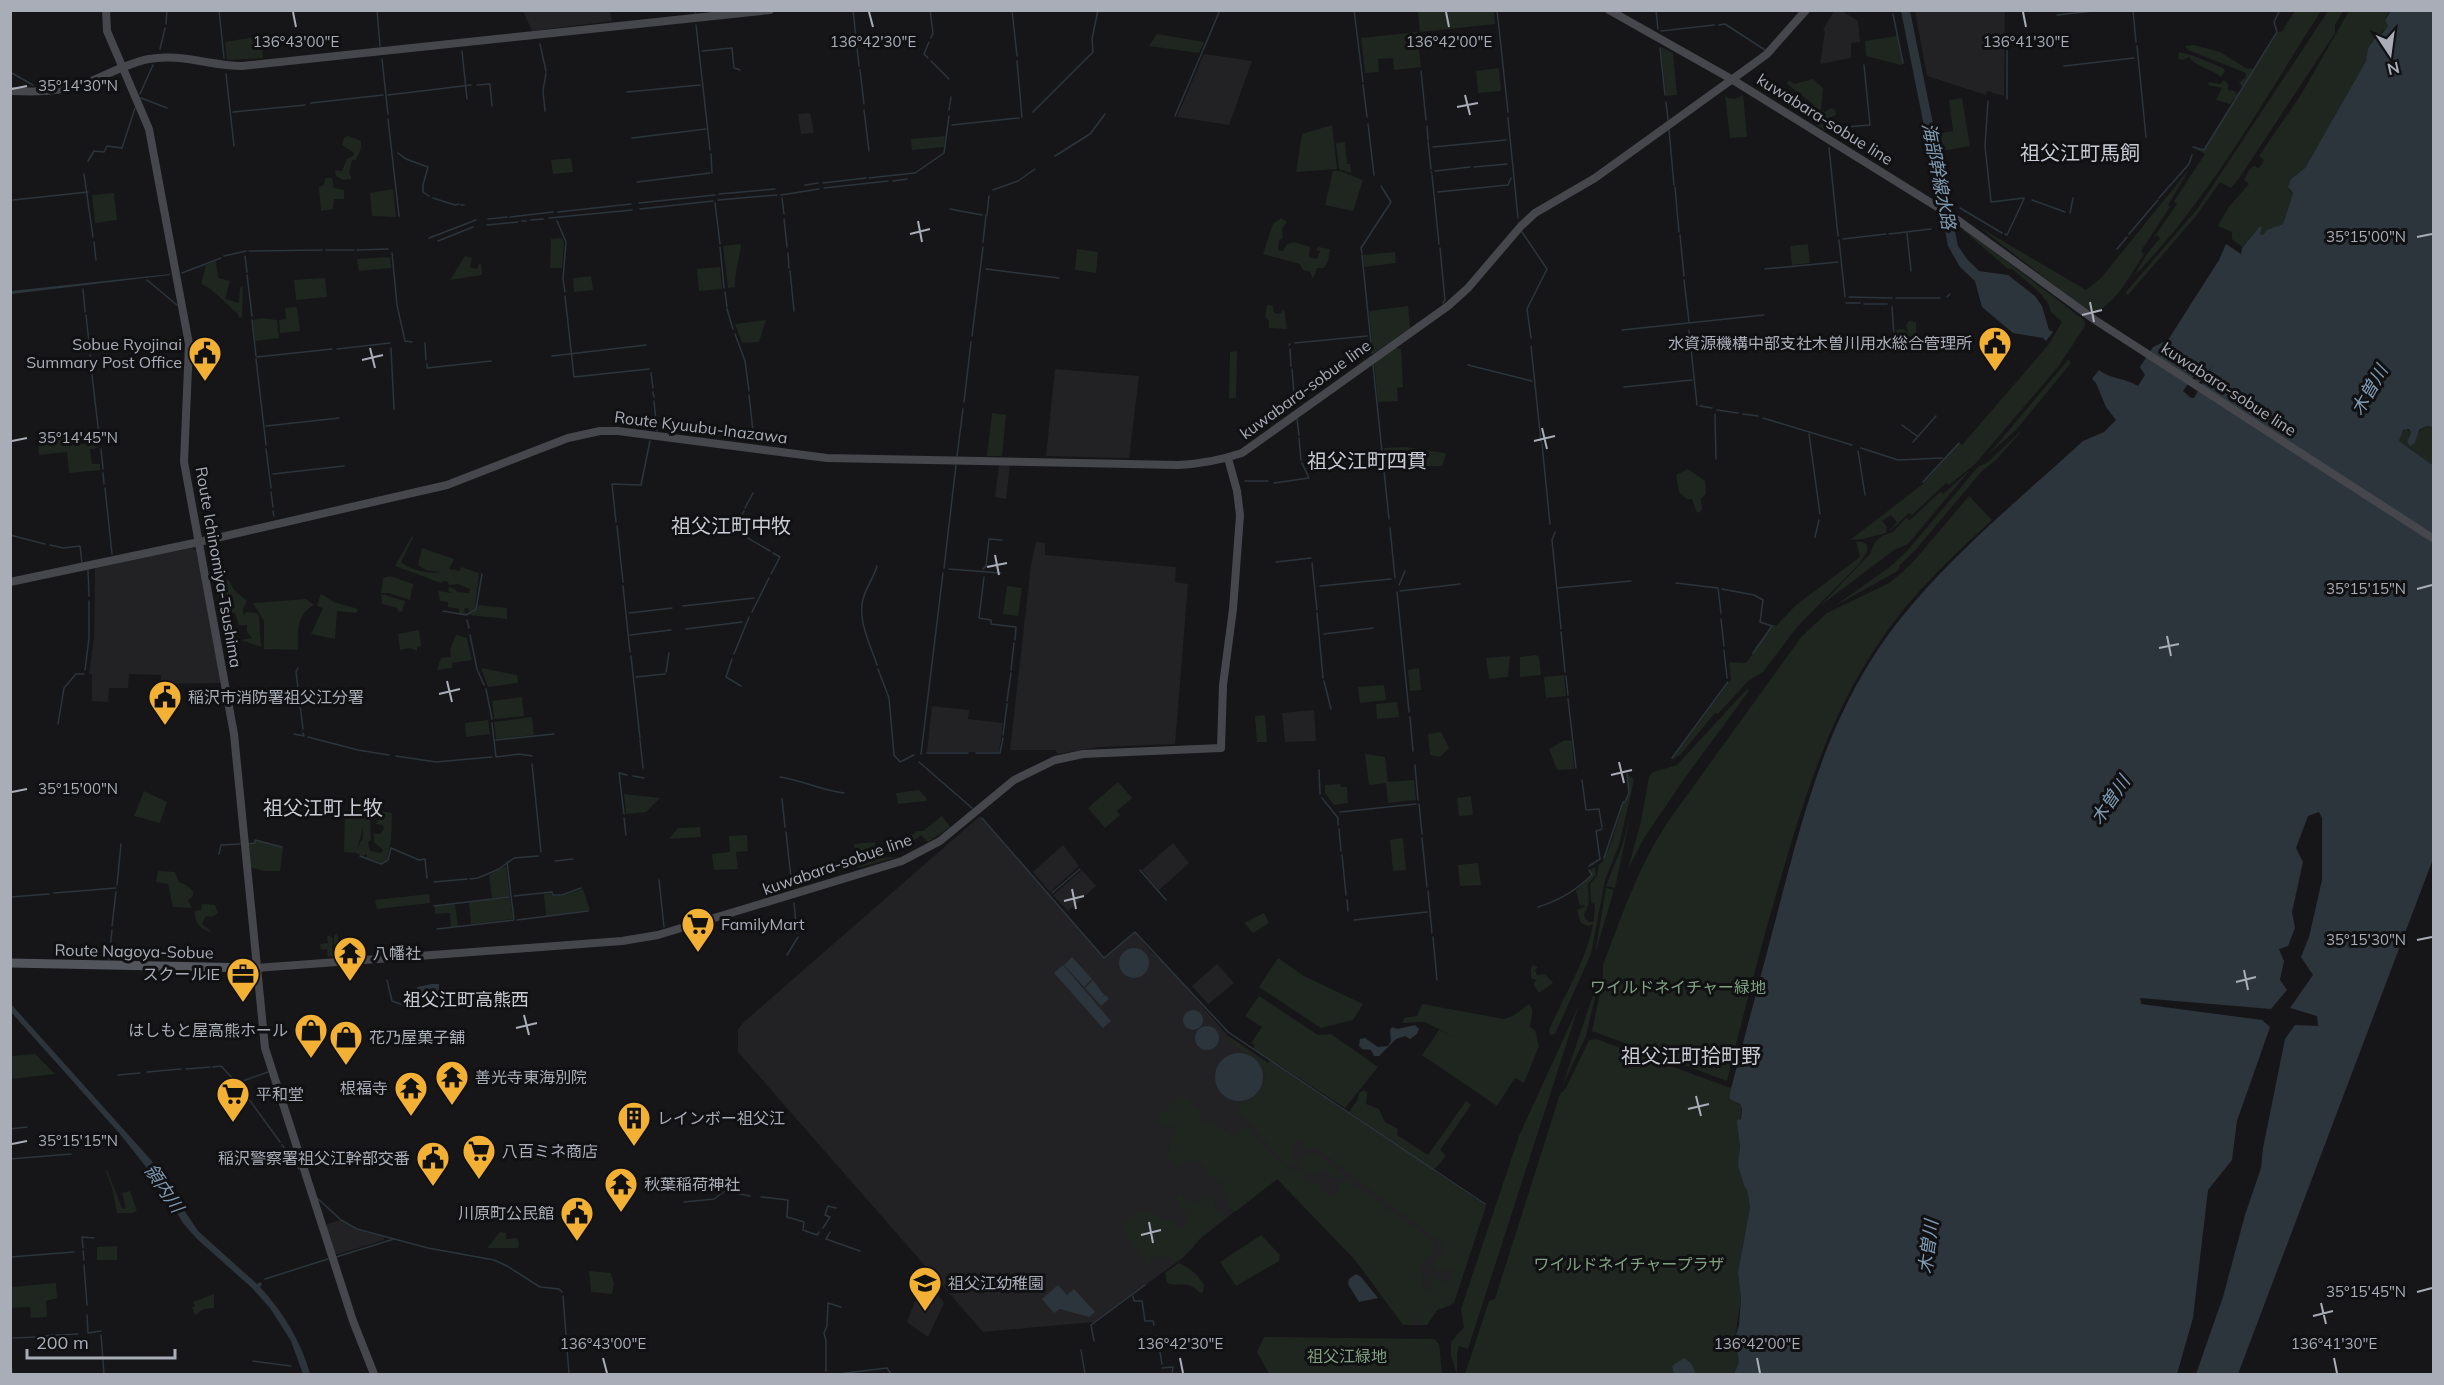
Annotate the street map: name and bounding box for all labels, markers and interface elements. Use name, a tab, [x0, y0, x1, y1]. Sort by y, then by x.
north arrow	[2360, 24, 2420, 84]
text: 136°43'00"E	[253, 32, 339, 51]
text: 136°42'30"E	[830, 32, 916, 51]
text: 136°42'00"E	[1406, 32, 1492, 51]
text: 136°41'30"E	[1983, 32, 2069, 51]
text: N	[2385, 58, 2402, 80]
street label: kuwabara-sobue line	[1753, 69, 1897, 169]
text: 35°14'30"N	[38, 76, 118, 95]
water label: 海部幹線水路	[1917, 121, 1961, 233]
district label: 祖父江町馬飼	[2020, 140, 2140, 165]
text: 35°15'00"N	[2326, 227, 2406, 246]
public building icon: 水資源機構中部支社木曽川用水総合管理所	[1977, 325, 2013, 372]
place label: 水資源機構中部支社木曽川用水総合管理所	[1668, 333, 1972, 353]
place label: Sobue Ryojinai Summary Post Office	[26, 334, 182, 372]
public building icon: Sobue Ryojinai Summary Post Office	[187, 335, 223, 382]
street label: kuwabara-sobue line	[1236, 335, 1374, 443]
street label: kuwabara-sobue line	[2158, 338, 2300, 440]
water label: 木曽川	[2346, 359, 2393, 419]
street label: Route Kyuubu-Inazawa	[613, 406, 789, 448]
text: 35°14'45"N	[38, 428, 118, 447]
district label: 祖父江町四貫	[1307, 448, 1427, 473]
street label: Route Ichinomiya-Tsushima	[191, 465, 247, 669]
district label: 祖父江町中牧	[671, 513, 791, 538]
text: 35°15'15"N	[2326, 579, 2406, 598]
public building icon: 稲沢市消防署祖父江分署	[147, 679, 183, 726]
place label: 稲沢市消防署祖父江分署	[188, 687, 364, 707]
water label: 木曽川	[2085, 770, 2136, 829]
text: 35°15'00"N	[38, 779, 118, 798]
district label: 祖父江町上牧	[263, 795, 383, 820]
street label: kuwabara-sobue line	[760, 829, 914, 899]
supermarket icon: FamilyMart	[680, 906, 716, 953]
place label: FamilyMart	[721, 914, 805, 934]
text: 35°15'30"N	[2326, 930, 2406, 949]
temple icon: 八幡社	[332, 935, 368, 982]
street label: Route Nagoya-Sobue	[54, 940, 214, 962]
place label: 八幡社	[373, 943, 421, 963]
office icon: スクールIE	[225, 956, 261, 1003]
place label: スクールIE	[142, 964, 220, 984]
park label: ワイルドネイチャー緑地	[1590, 977, 1766, 997]
district label: 祖父江町高熊西	[403, 988, 529, 1011]
shop icon: はしもと屋高熊ホール	[293, 1012, 329, 1059]
shop icon: 花乃屋菓子舗	[328, 1019, 364, 1066]
place label: はしもと屋高熊ホール	[128, 1020, 288, 1040]
place label: 花乃屋菓子舗	[369, 1027, 465, 1047]
district label: 祖父江町拾町野	[1621, 1043, 1761, 1068]
temple icon: 善光寺東海別院	[434, 1059, 470, 1106]
place label: 善光寺東海別院	[475, 1067, 587, 1087]
temple icon: 根福寺	[393, 1070, 429, 1117]
supermarket icon: 平和堂	[215, 1076, 251, 1123]
place label: 根福寺	[340, 1078, 388, 1098]
place label: 平和堂	[256, 1084, 304, 1104]
building icon: レインボー祖父江	[616, 1100, 652, 1147]
place label: レインボー祖父江	[657, 1108, 785, 1128]
text: 35°15'15"N	[38, 1131, 118, 1150]
supermarket icon: 八百ミネ商店	[461, 1133, 497, 1180]
public building icon: 稲沢警察署祖父江幹部交番	[415, 1140, 451, 1187]
place label: 八百ミネ商店	[502, 1141, 598, 1161]
place label: 稲沢警察署祖父江幹部交番	[218, 1148, 410, 1168]
water label: 領内川	[139, 1159, 190, 1218]
temple icon: 秋葉稲荷神社	[603, 1166, 639, 1213]
place label: 秋葉稲荷神社	[644, 1174, 740, 1194]
public building icon: 川原町公民館	[559, 1195, 595, 1242]
place label: 川原町公民館	[458, 1203, 554, 1223]
water label: 木曽川	[1913, 1217, 1943, 1275]
park label: ワイルドネイチャープラザ	[1534, 1254, 1724, 1274]
school or university icon: 祖父江幼稚園	[907, 1265, 943, 1312]
place label: 祖父江幼稚園	[948, 1273, 1044, 1293]
text: 35°15'45"N	[2326, 1282, 2406, 1301]
scale bar	[27, 1322, 176, 1360]
text: 200 m	[36, 1331, 89, 1354]
text: 136°43'00"E	[560, 1334, 646, 1353]
text: 136°42'30"E	[1137, 1334, 1223, 1353]
text: 136°42'00"E	[1714, 1334, 1800, 1353]
text: 136°41'30"E	[2291, 1334, 2377, 1353]
park label: 祖父江緑地	[1307, 1346, 1387, 1366]

